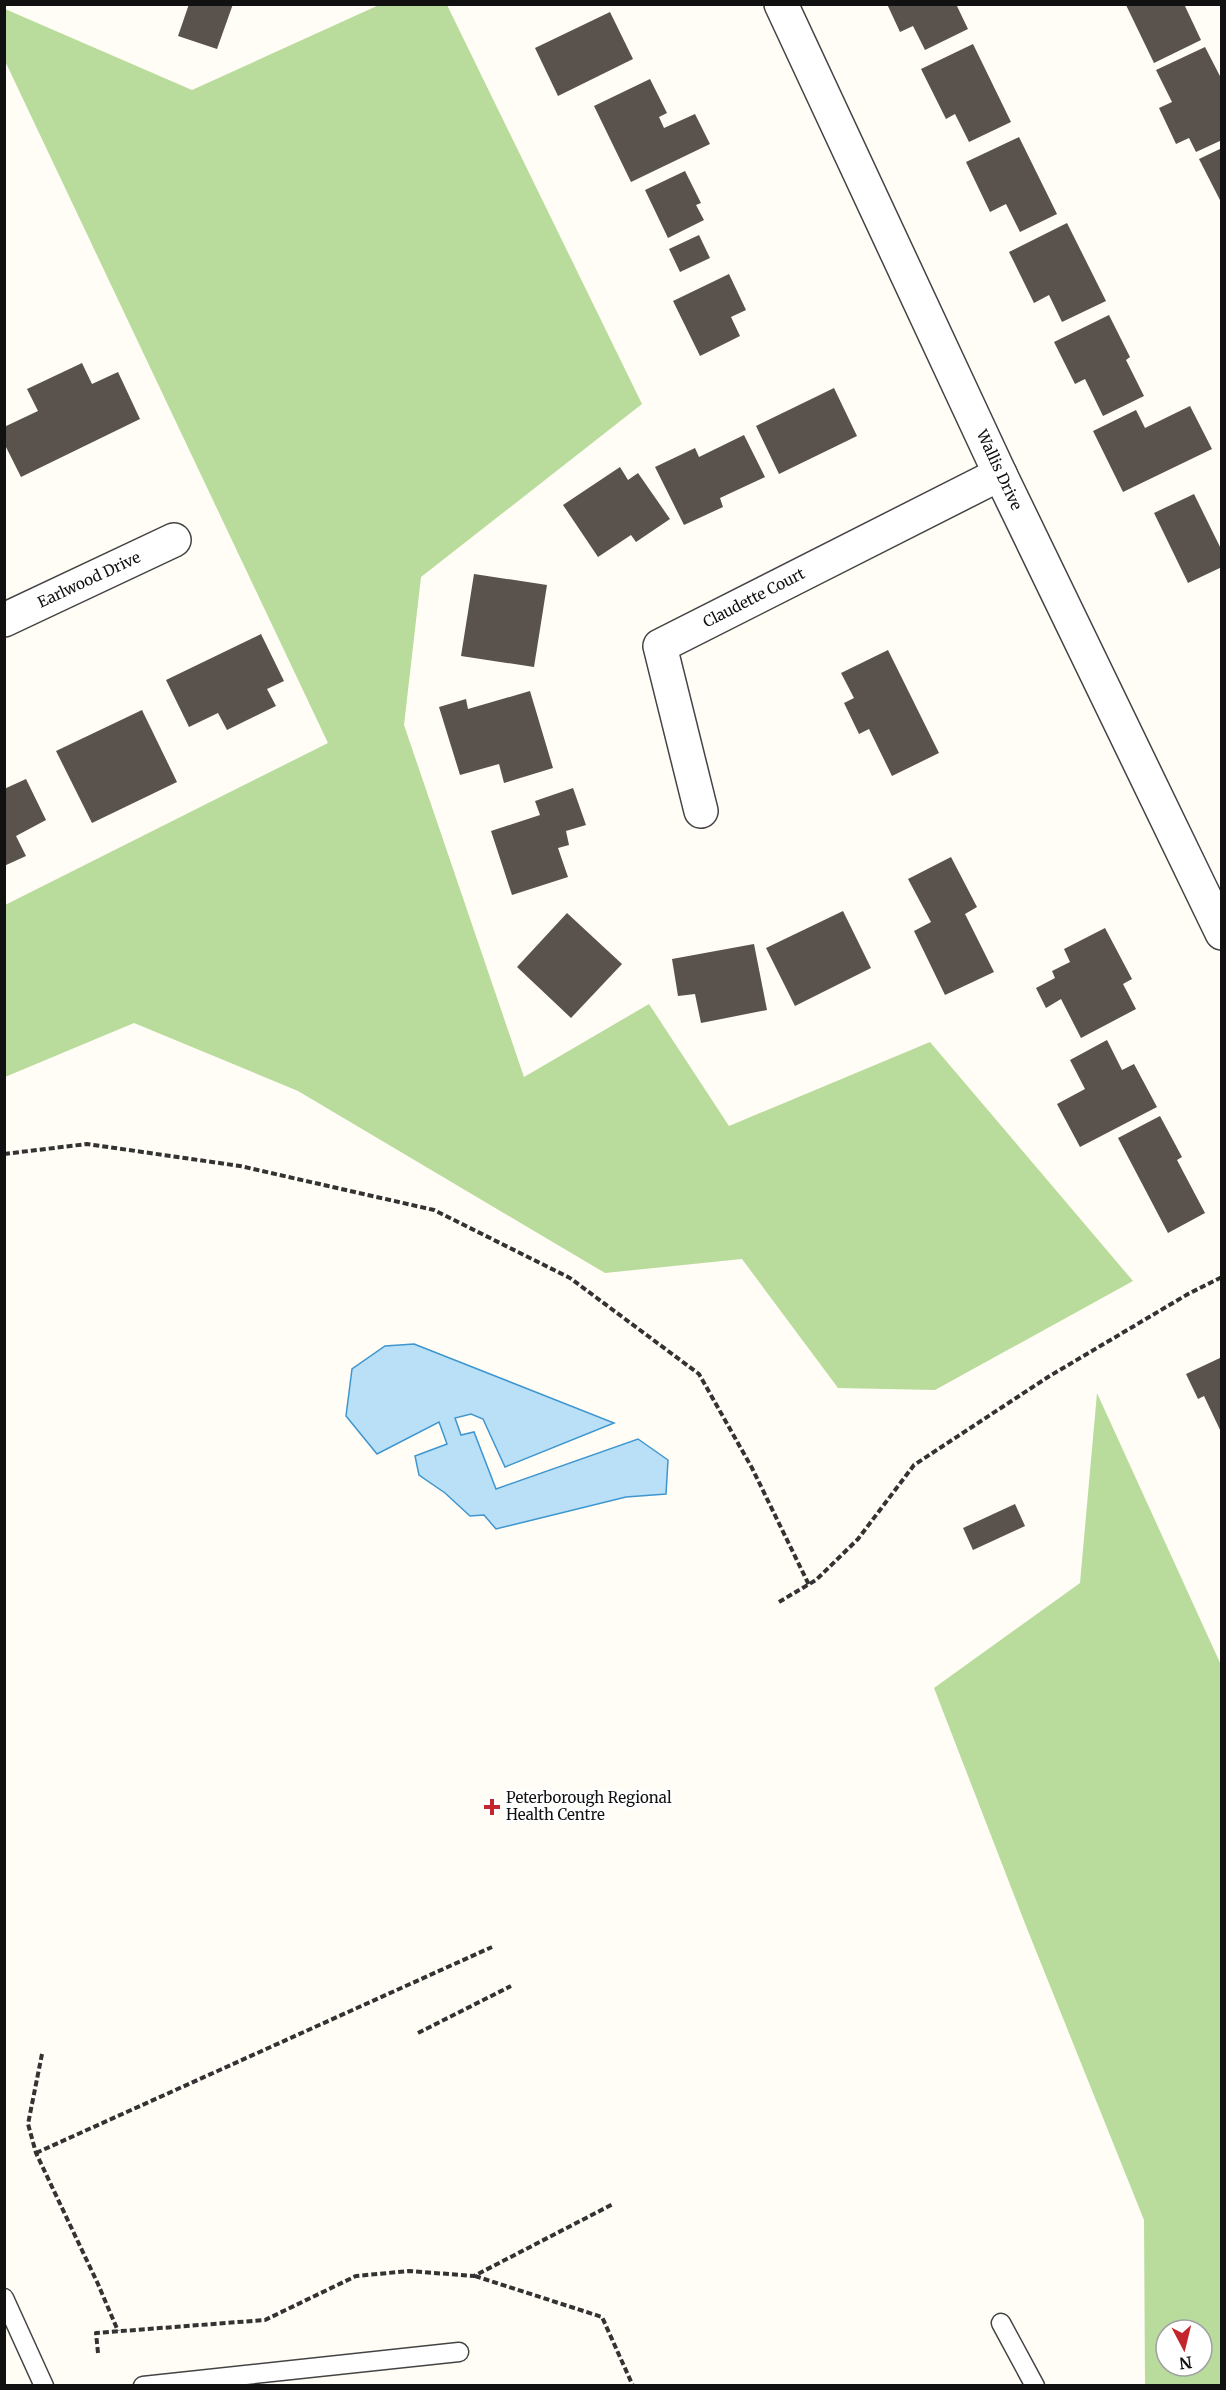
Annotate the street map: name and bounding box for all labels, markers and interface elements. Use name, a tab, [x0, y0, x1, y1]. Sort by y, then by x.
street label: Wallis Drive	[972, 426, 1026, 513]
street label: Earlwood Drive	[34, 547, 143, 612]
street label: Claudette Court	[700, 564, 808, 631]
place label: Peterborough Regional Health Centre	[506, 1788, 672, 1824]
marker: Peterborough Regional Health Centre	[483, 1798, 501, 1816]
north arrow	[1154, 2318, 1214, 2378]
text: N	[1178, 2352, 1193, 2374]

